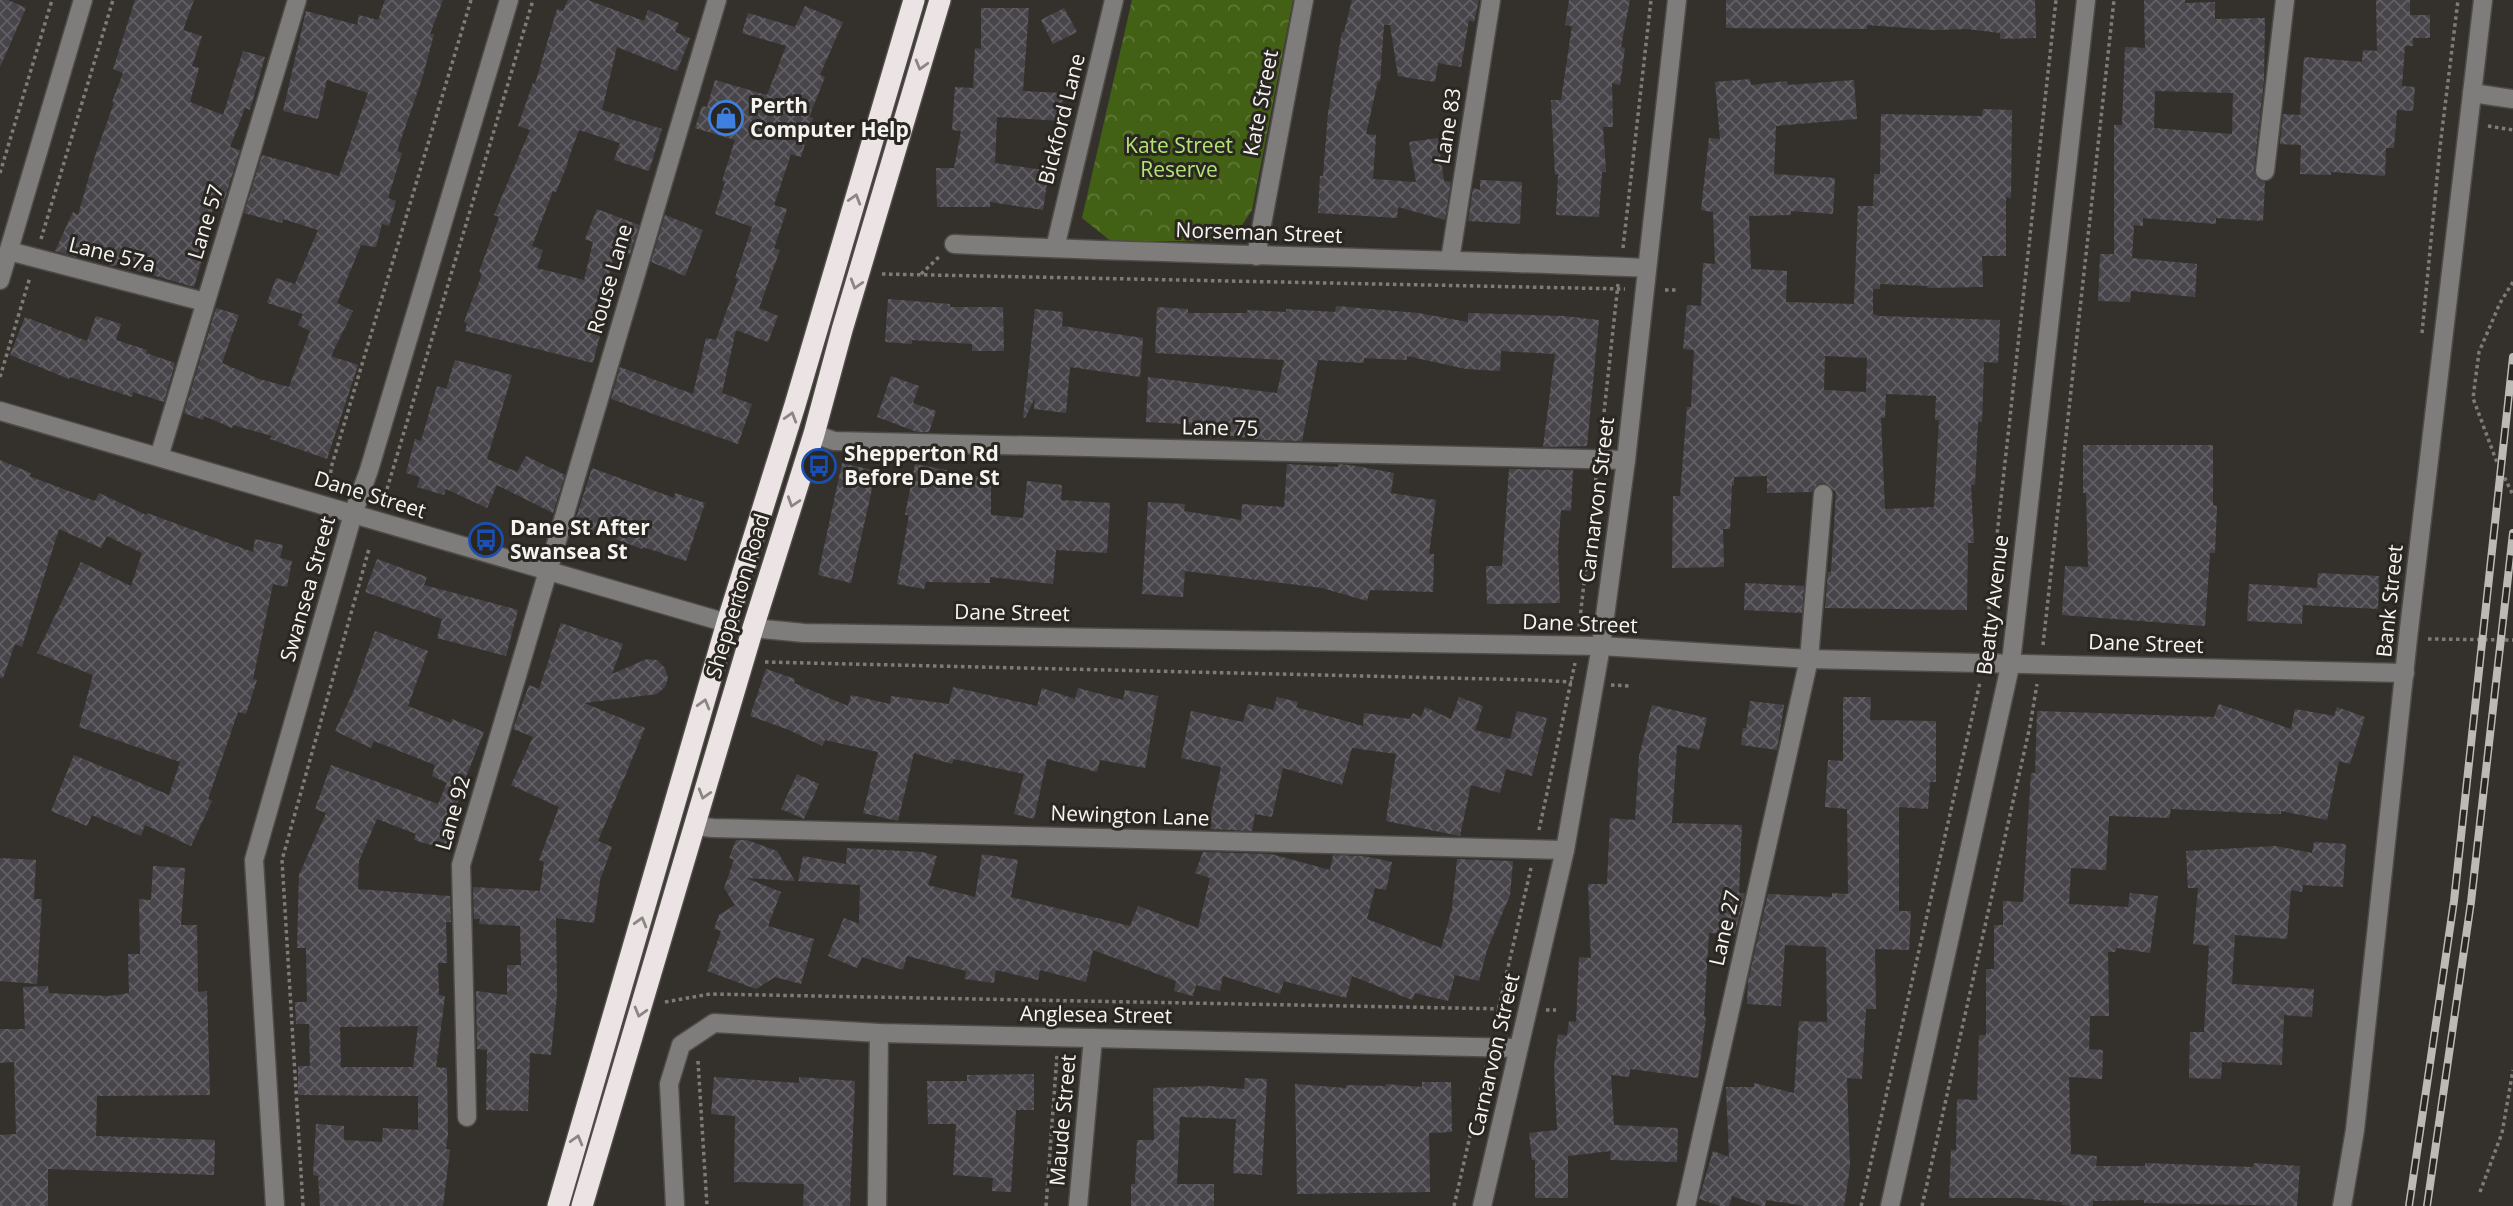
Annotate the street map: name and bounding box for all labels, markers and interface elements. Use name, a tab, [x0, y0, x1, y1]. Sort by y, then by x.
street label: Kate Street	[1236, 47, 1284, 158]
street label: Bickford Lane	[1031, 50, 1091, 187]
one-way arrow	[914, 59, 929, 71]
street label: Lane 83	[1427, 86, 1467, 166]
place label: Perth Computer Help	[750, 91, 909, 143]
shop icon: Perth Computer Help	[707, 99, 745, 137]
park label: Kate Street Reserve	[1125, 131, 1233, 183]
street label: Lane 57	[180, 181, 230, 263]
one-way arrow	[847, 193, 862, 205]
street label: Norseman Street	[1175, 215, 1343, 249]
street label: Rouse Lane	[580, 221, 638, 337]
street label: Lane 57a	[66, 230, 159, 278]
one-way arrow	[850, 277, 865, 289]
one-way arrow	[783, 411, 798, 423]
street label: Lane 75	[1181, 412, 1259, 442]
street label: Carnarvon Street	[1572, 415, 1620, 584]
place label: Shepperton Rd Before Dane St	[844, 439, 1000, 491]
bus stop icon: Shepperton Rd Before Dane St	[800, 447, 838, 485]
street label: Dane Street	[311, 464, 430, 524]
one-way arrow	[786, 496, 801, 508]
street label: Shepperton Road	[699, 510, 775, 681]
street label: Swansea Street	[273, 513, 341, 665]
place label: Dane St After Swansea St	[510, 513, 650, 565]
bus stop icon: Dane St After Swansea St	[467, 521, 505, 559]
street label: Beatty Avenue	[1970, 533, 2015, 677]
street label: Bank Street	[2369, 543, 2409, 659]
street label: Dane Street	[954, 597, 1070, 627]
street label: Dane Street	[1522, 607, 1638, 639]
street label: Dane Street	[2088, 627, 2204, 659]
one-way arrow	[696, 698, 711, 710]
street label: Lane 92	[428, 772, 476, 853]
one-way arrow	[698, 787, 712, 799]
street label: Newington Lane	[1050, 798, 1210, 832]
street label: Lane 27	[1702, 887, 1746, 968]
one-way arrow	[632, 916, 647, 928]
street label: Carnarvon Street	[1461, 970, 1525, 1139]
street label: Anglesea Street	[1020, 999, 1172, 1029]
one-way arrow	[633, 1005, 648, 1017]
street label: Maude Street	[1042, 1053, 1082, 1187]
one-way arrow	[569, 1135, 583, 1147]

